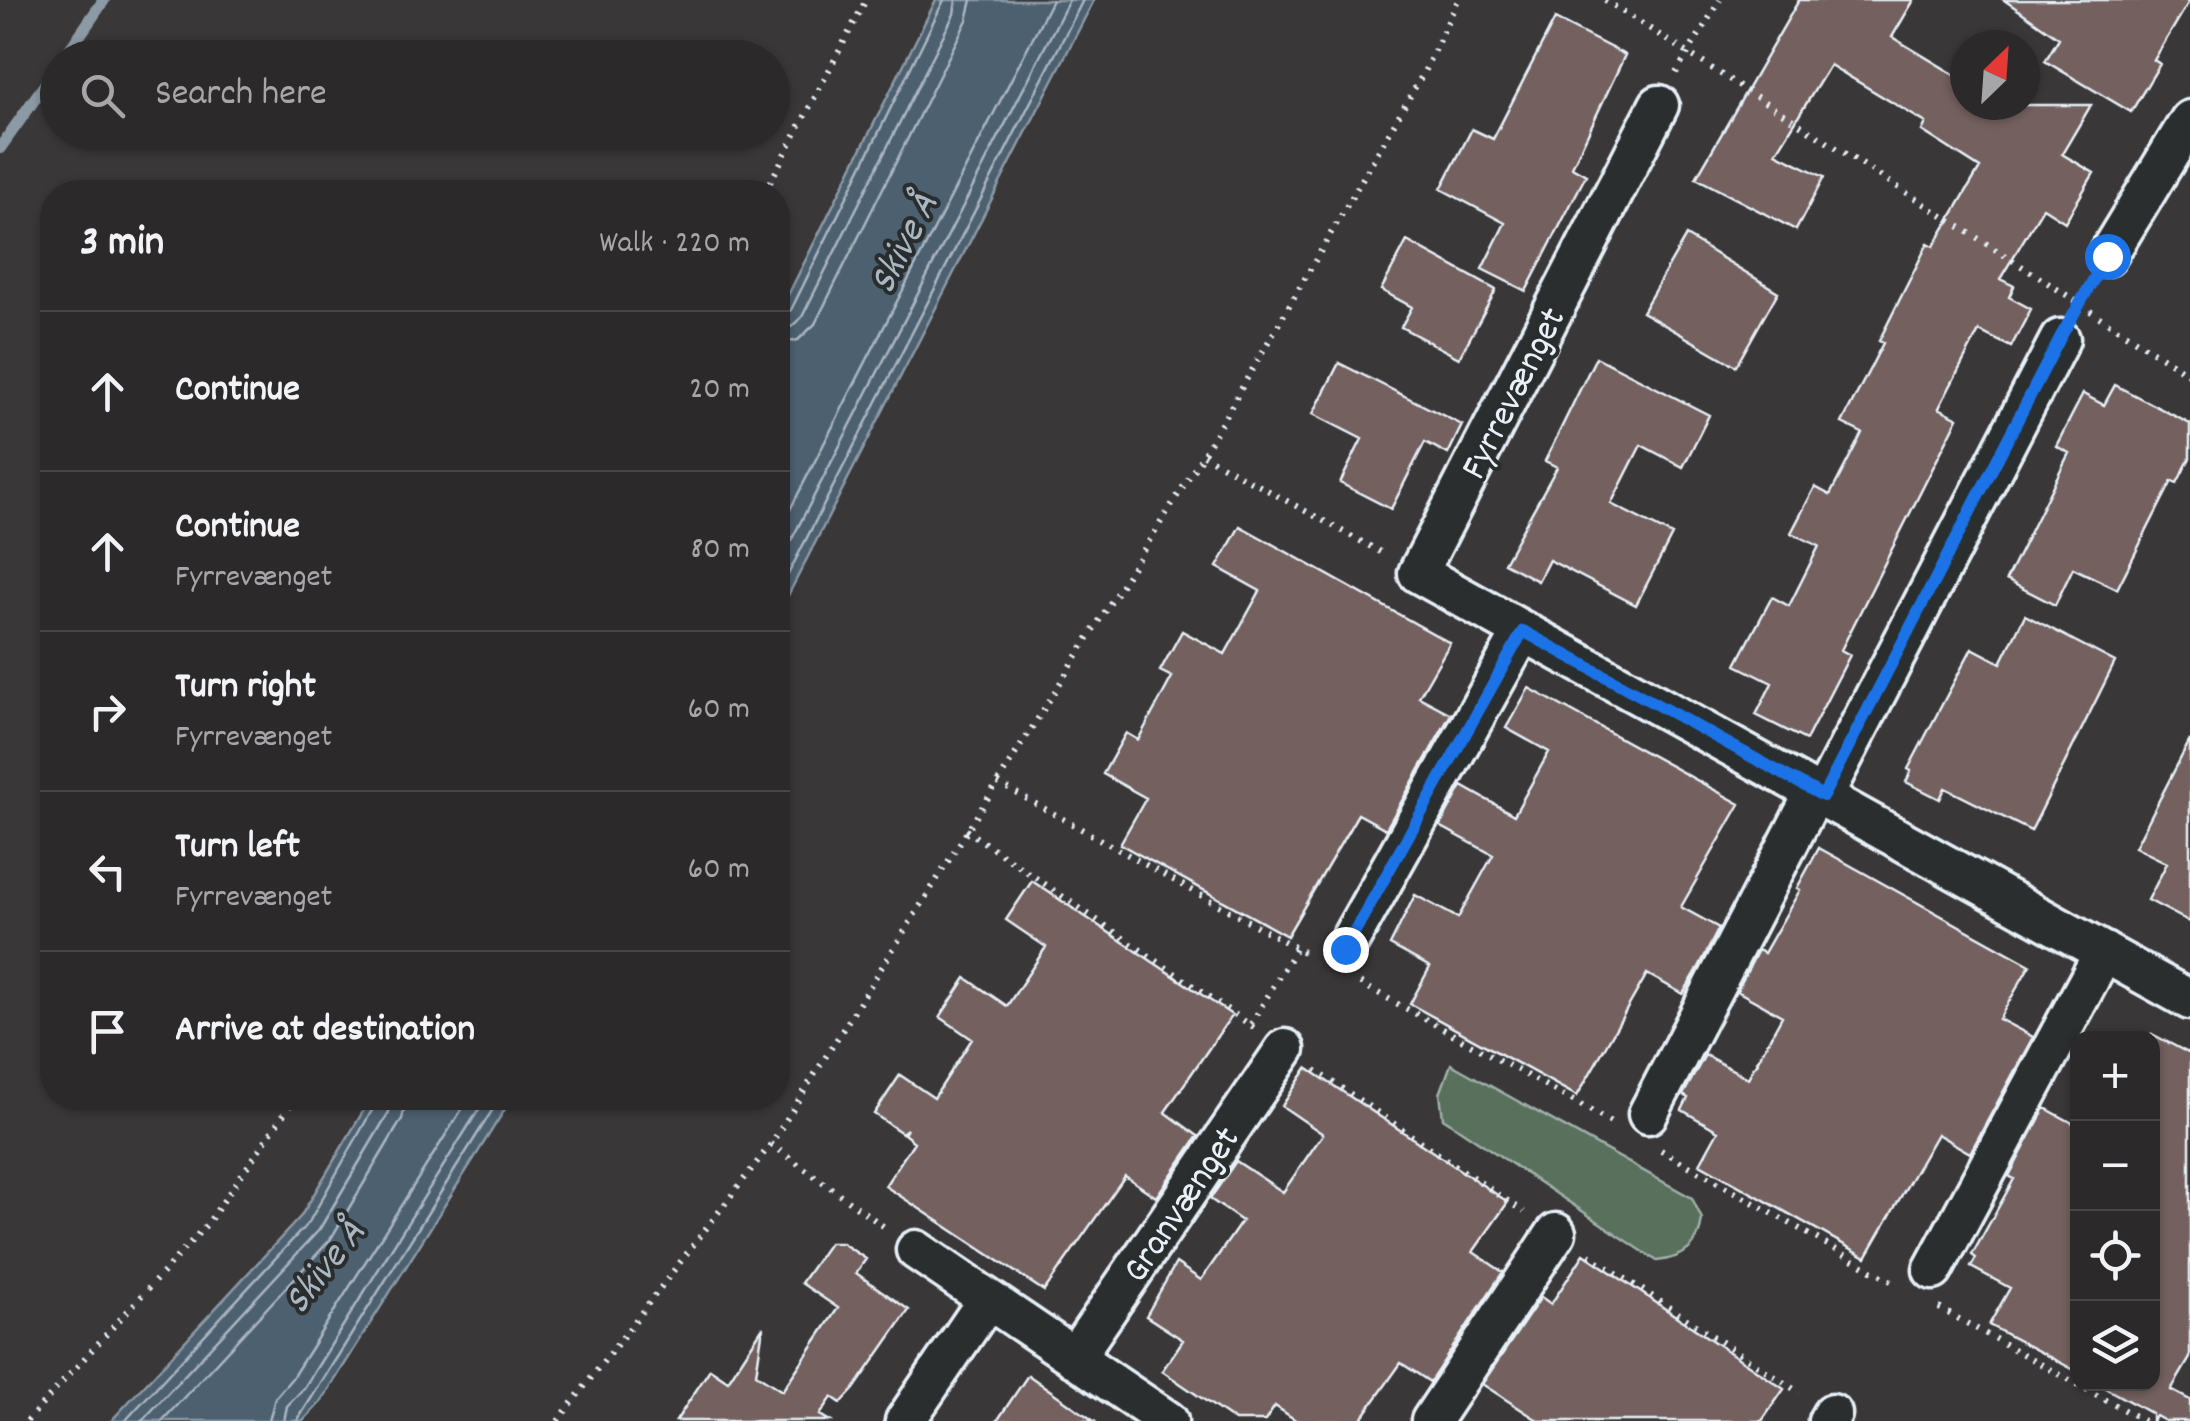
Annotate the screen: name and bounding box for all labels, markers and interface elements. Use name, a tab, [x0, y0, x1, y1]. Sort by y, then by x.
north arrow	[1950, 30, 2040, 120]
search box	[40, 40, 790, 150]
icon: search	[75, 68, 130, 123]
text: Search here	[155, 68, 327, 123]
water label: Skive Å	[857, 183, 957, 305]
text: 3 min	[80, 215, 164, 275]
text: Walk · 220 m	[599, 222, 750, 268]
route start	[2085, 234, 2131, 280]
street label: Fyrrevænget	[1449, 299, 1583, 490]
icon: ahead	[80, 364, 135, 419]
text: Continue	[175, 364, 300, 419]
text: 20 m	[689, 368, 750, 414]
text: Continue	[175, 501, 300, 556]
icon: ahead	[80, 524, 135, 579]
text: 80 m	[690, 528, 750, 574]
text: Fyrrevænget	[175, 556, 332, 602]
text: Turn right	[175, 661, 316, 716]
icon: right	[80, 684, 135, 739]
text: 60 m	[688, 688, 750, 734]
text: Fyrrevænget	[175, 716, 332, 762]
text: Turn left	[175, 821, 300, 876]
icon: left	[80, 844, 135, 899]
text: 60 m	[688, 848, 750, 894]
text: Fyrrevænget	[175, 876, 332, 922]
route end	[1323, 927, 1369, 973]
icon: arrive	[80, 1004, 135, 1059]
text: Arrive at destination	[175, 1004, 475, 1059]
map controls	[2070, 1031, 2160, 1391]
button: +	[2070, 1031, 2160, 1121]
street label: Granvænget	[1111, 1117, 1256, 1295]
button: −	[2070, 1121, 2160, 1211]
water label: Skive Å	[272, 1208, 383, 1328]
button: locate	[2070, 1211, 2160, 1301]
button: layers	[2070, 1301, 2160, 1391]

